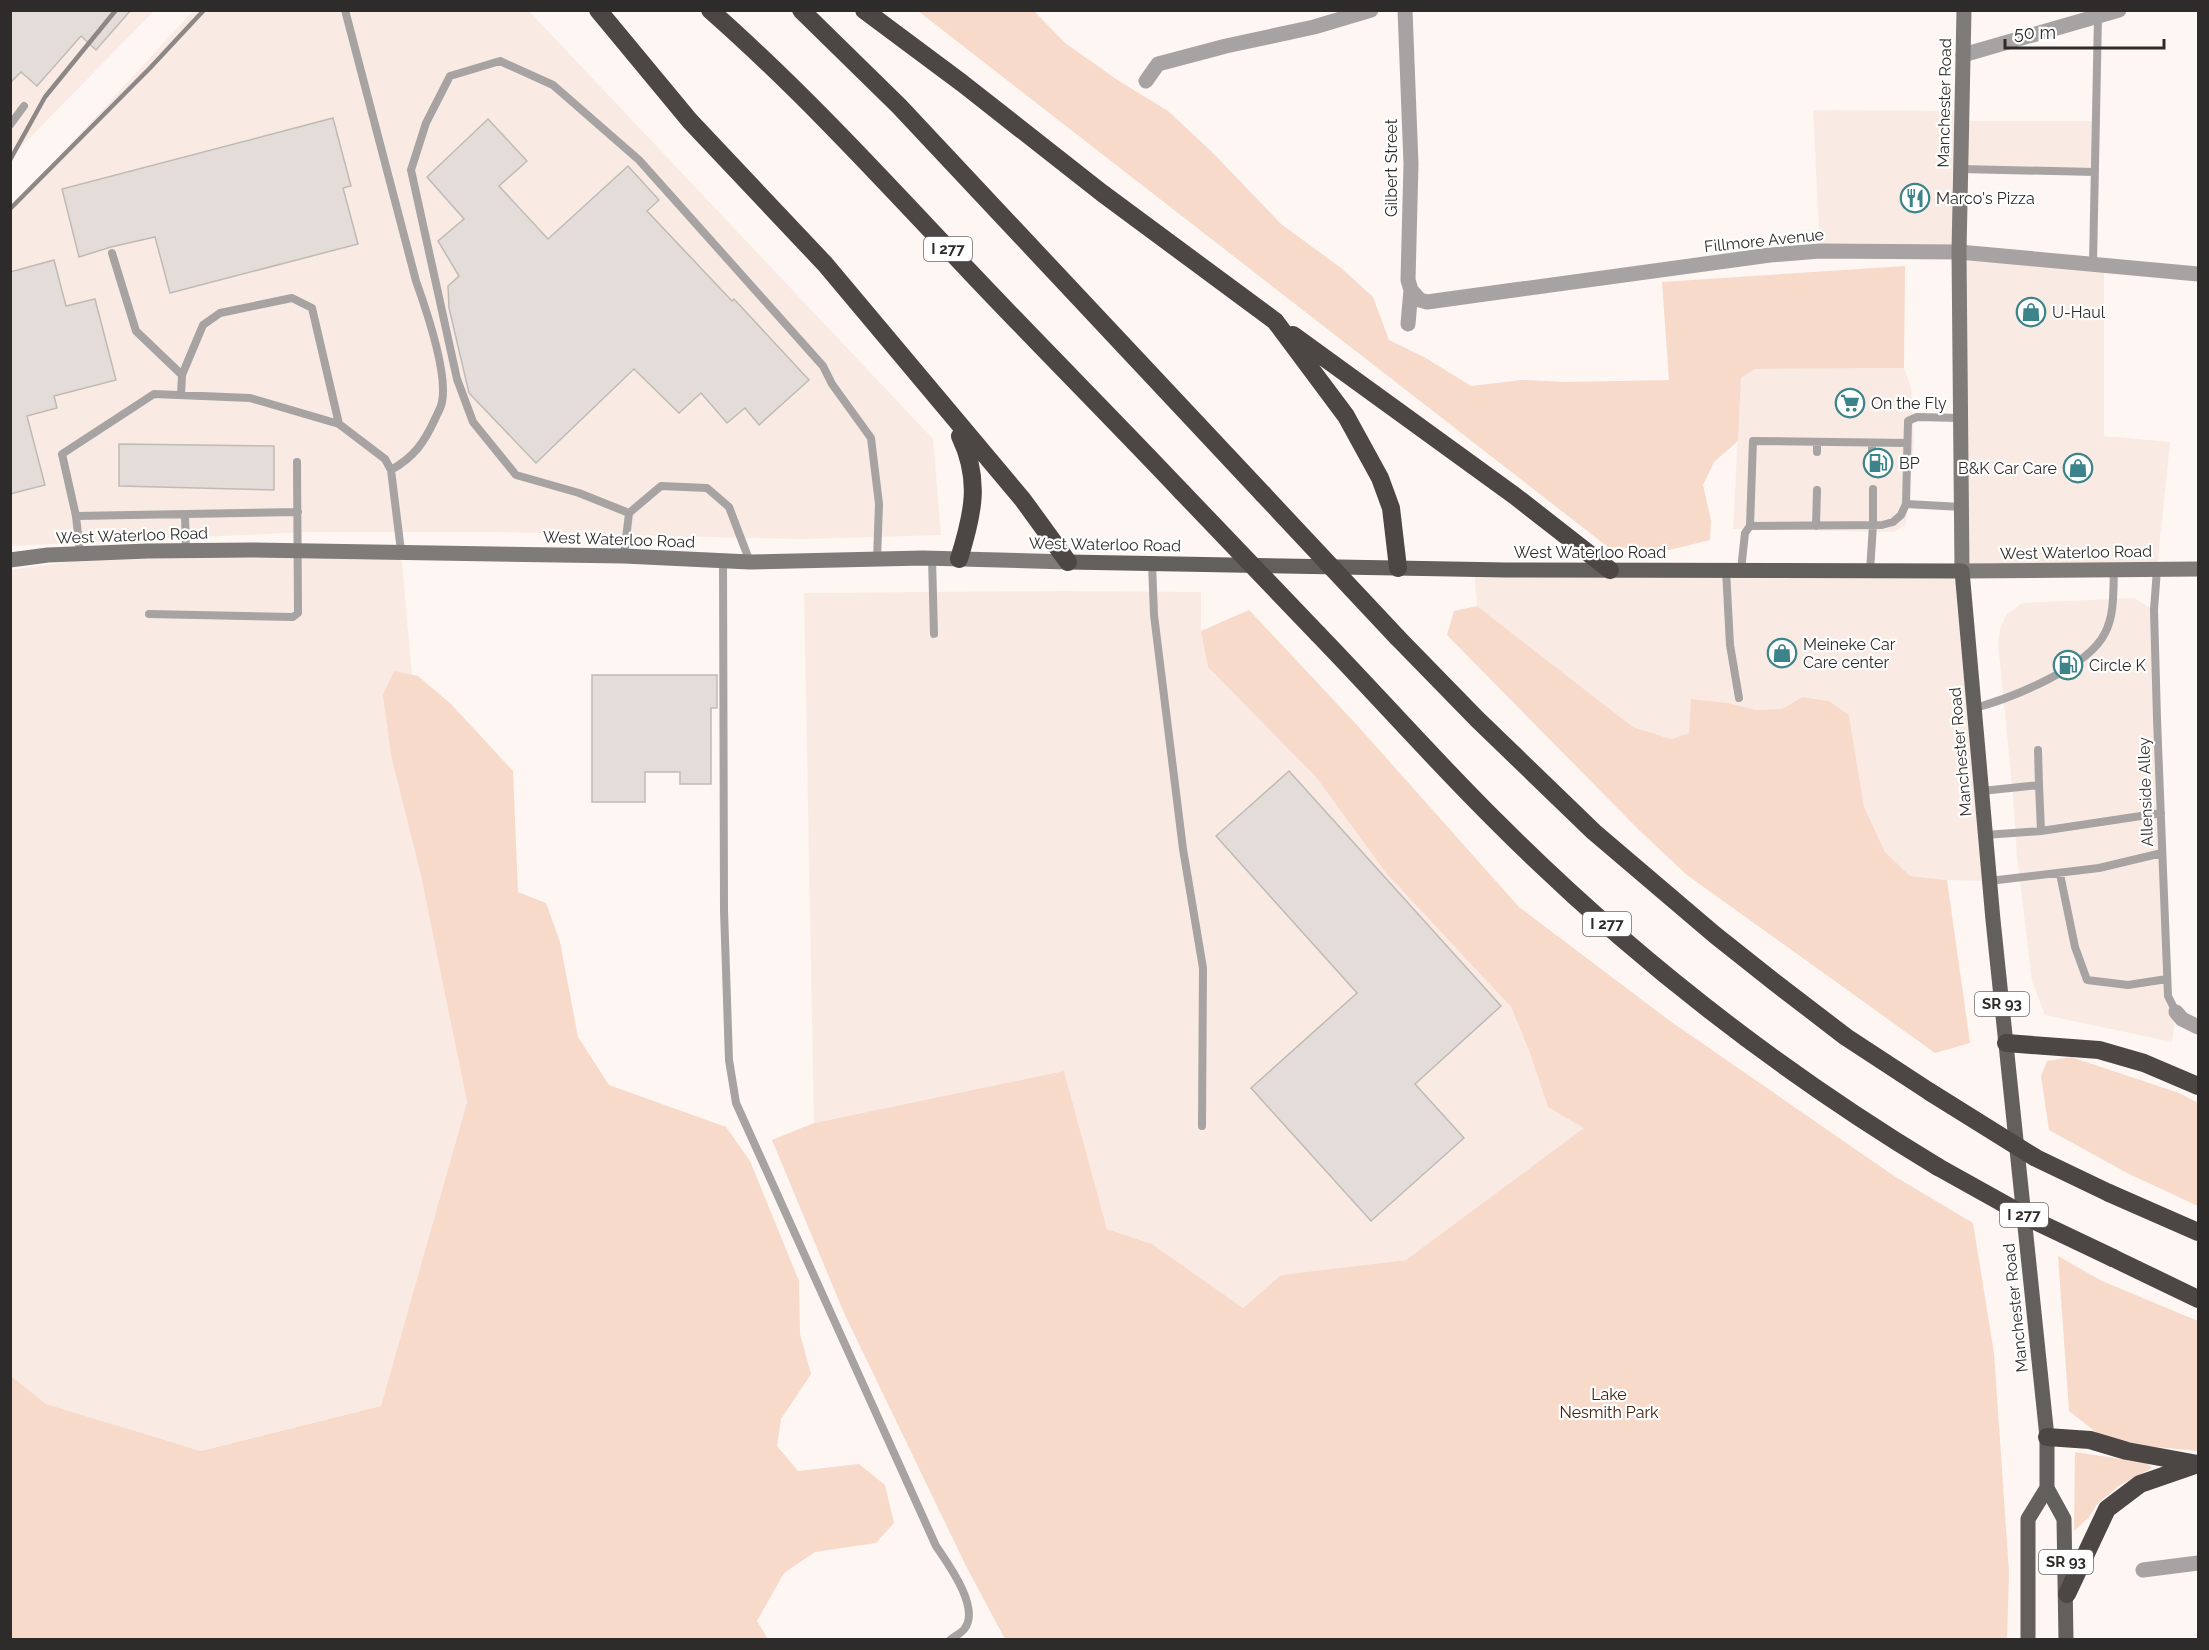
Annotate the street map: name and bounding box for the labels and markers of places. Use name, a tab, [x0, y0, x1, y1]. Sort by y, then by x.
restaurant icon: Marco's Pizza	[1899, 182, 1931, 214]
place label: Marco's Pizza	[1936, 189, 2035, 208]
shop icon: U-Haul	[2015, 296, 2047, 328]
place label: U-Haul	[2052, 303, 2106, 322]
supermarket icon: On the Fly	[1834, 387, 1866, 419]
place label: On the Fly	[1871, 394, 1947, 413]
fuel station icon: BP	[1862, 447, 1894, 479]
shop icon: B&K Car Care	[2062, 452, 2094, 484]
place label: BP	[1899, 454, 1920, 473]
place label: B&K Car Care	[1958, 459, 2057, 478]
place label: Meineke Car Care center	[1803, 635, 1896, 672]
shop icon: Meineke Car Care center	[1766, 637, 1798, 669]
fuel station icon: Circle K	[2052, 649, 2084, 681]
place label: Circle K	[2089, 656, 2146, 675]

